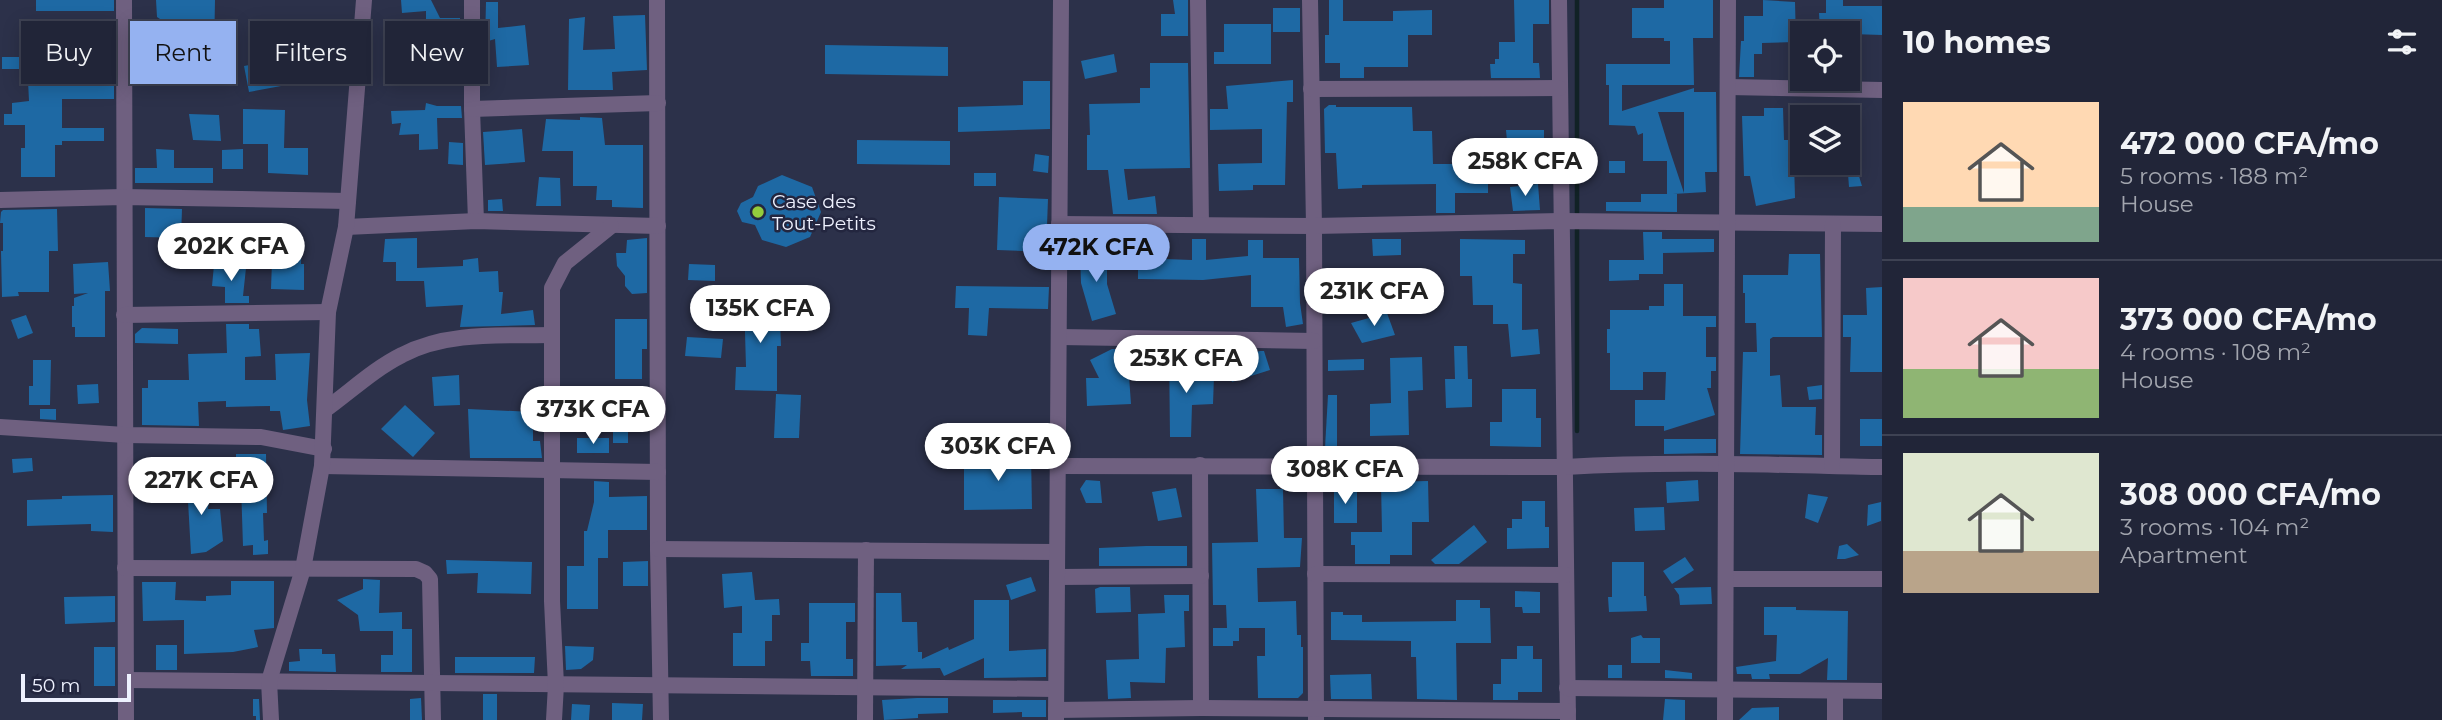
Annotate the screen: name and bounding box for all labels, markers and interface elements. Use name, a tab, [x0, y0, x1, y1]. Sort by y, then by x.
chip: Buy	[21, 21, 116, 84]
chip: Rent	[130, 21, 236, 84]
chip: Filters	[250, 21, 371, 84]
chip: New	[385, 21, 488, 84]
map controls	[1790, 21, 1860, 175]
button: locate	[1790, 21, 1860, 91]
icon: filters	[2383, 23, 2421, 61]
text: 10 homes	[1903, 24, 2051, 61]
button: layers	[1790, 105, 1860, 175]
text: 472 000 CFA/mo	[2120, 125, 2379, 162]
icon: home	[1959, 130, 2043, 214]
pin: 258K CFA	[1453, 138, 1597, 198]
text: 258K CFA	[1468, 147, 1582, 175]
text: 5 rooms · 188 m²	[2120, 162, 2308, 190]
place label: Case des Tout-Petits	[772, 190, 876, 235]
text: House	[2120, 190, 2194, 218]
marker: Case des Tout-Petits	[750, 204, 766, 220]
pin: 202K CFA	[159, 224, 303, 283]
pin: 472K CFA	[1024, 224, 1168, 284]
text: 202K CFA	[174, 232, 288, 260]
text: 472K CFA	[1039, 233, 1153, 261]
pin: 231K CFA	[1302, 268, 1446, 328]
text: 231K CFA	[1320, 277, 1428, 305]
pin: 135K CFA	[688, 286, 832, 345]
text: 135K CFA	[706, 294, 814, 322]
text: 373 000 CFA/mo	[2120, 301, 2377, 338]
icon: home	[1959, 306, 2043, 390]
pin: 253K CFA	[1114, 336, 1258, 395]
text: 4 rooms · 108 m²	[2120, 338, 2311, 366]
text: 253K CFA	[1130, 344, 1242, 372]
text: House	[2120, 366, 2194, 394]
pin: 373K CFA	[521, 386, 665, 446]
text: 373K CFA	[537, 395, 649, 423]
pin: 303K CFA	[926, 424, 1070, 483]
text: 303K CFA	[941, 432, 1055, 460]
pin: 308K CFA	[1273, 447, 1417, 506]
text: 308K CFA	[1287, 455, 1403, 483]
pin: 227K CFA	[129, 458, 273, 517]
text: 227K CFA	[144, 466, 258, 494]
text: 308 000 CFA/mo	[2120, 476, 2381, 513]
icon: home	[1959, 481, 2043, 565]
text: 3 rooms · 104 m²	[2120, 513, 2309, 541]
text: Apartment	[2120, 541, 2248, 569]
scale bar	[21, 671, 131, 703]
text: 50 m	[32, 674, 80, 697]

